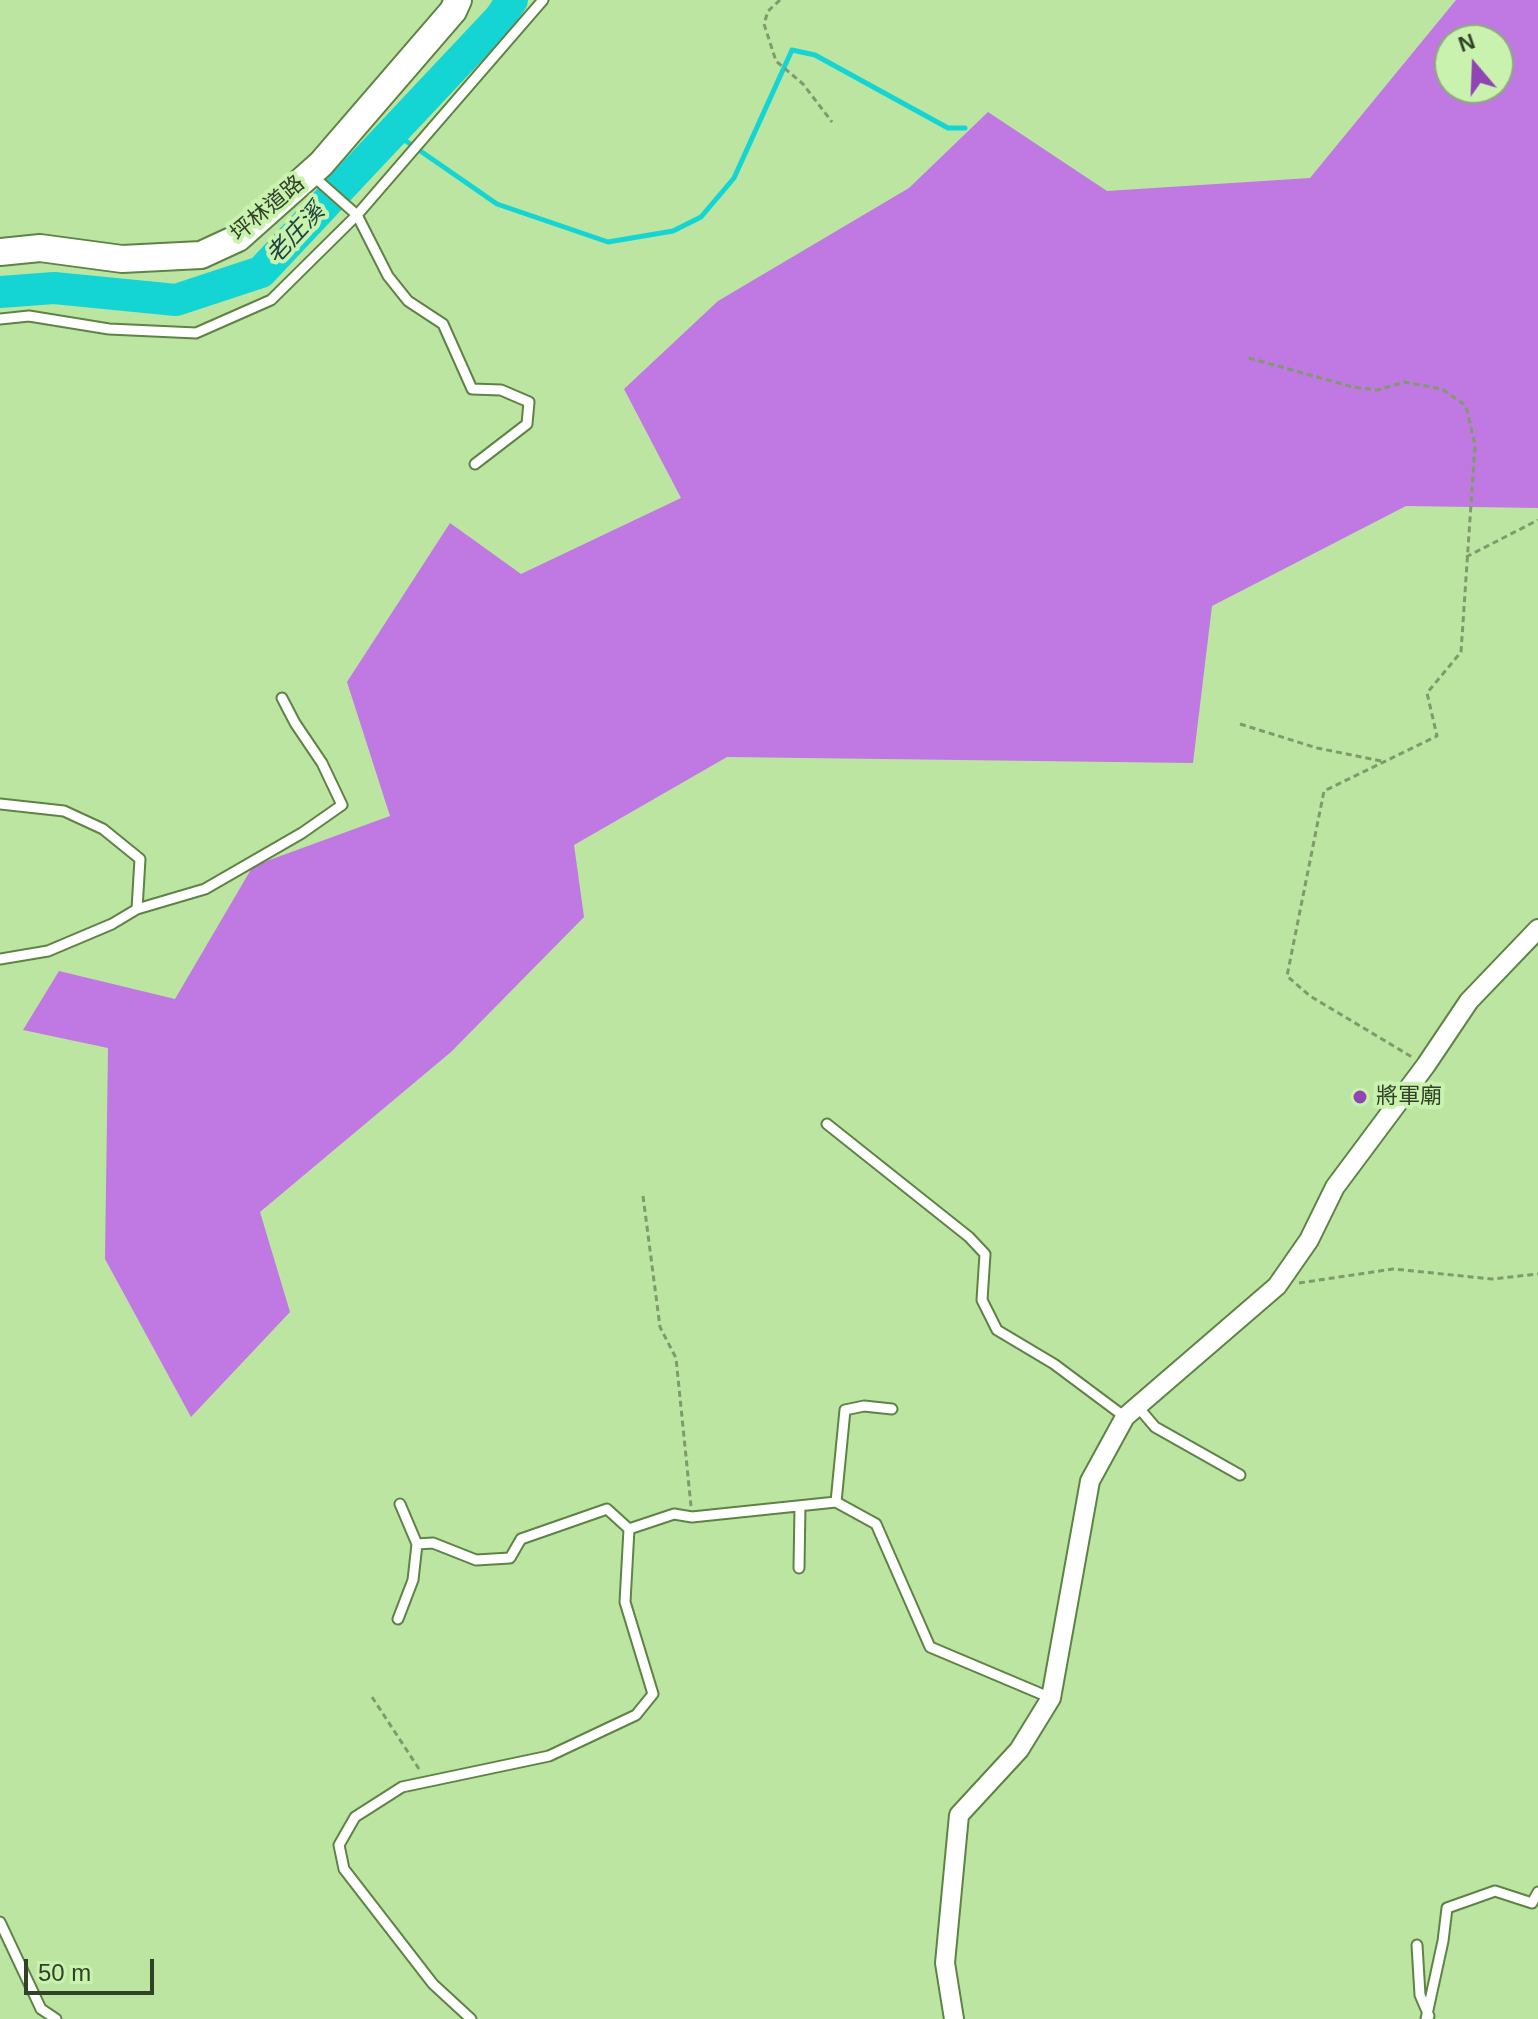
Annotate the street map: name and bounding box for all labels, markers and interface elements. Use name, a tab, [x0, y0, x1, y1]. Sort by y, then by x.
north arrow	[1434, 24, 1514, 104]
text: N	[1455, 28, 1478, 57]
street label: 坪林道路	[226, 171, 310, 247]
water label: 老庄溪	[261, 198, 331, 270]
place label: 將軍廟	[1376, 1084, 1442, 1110]
marker: 將軍廟	[1351, 1088, 1369, 1106]
scale bar	[28, 1943, 158, 1993]
text: 50 m	[38, 1959, 91, 1986]

